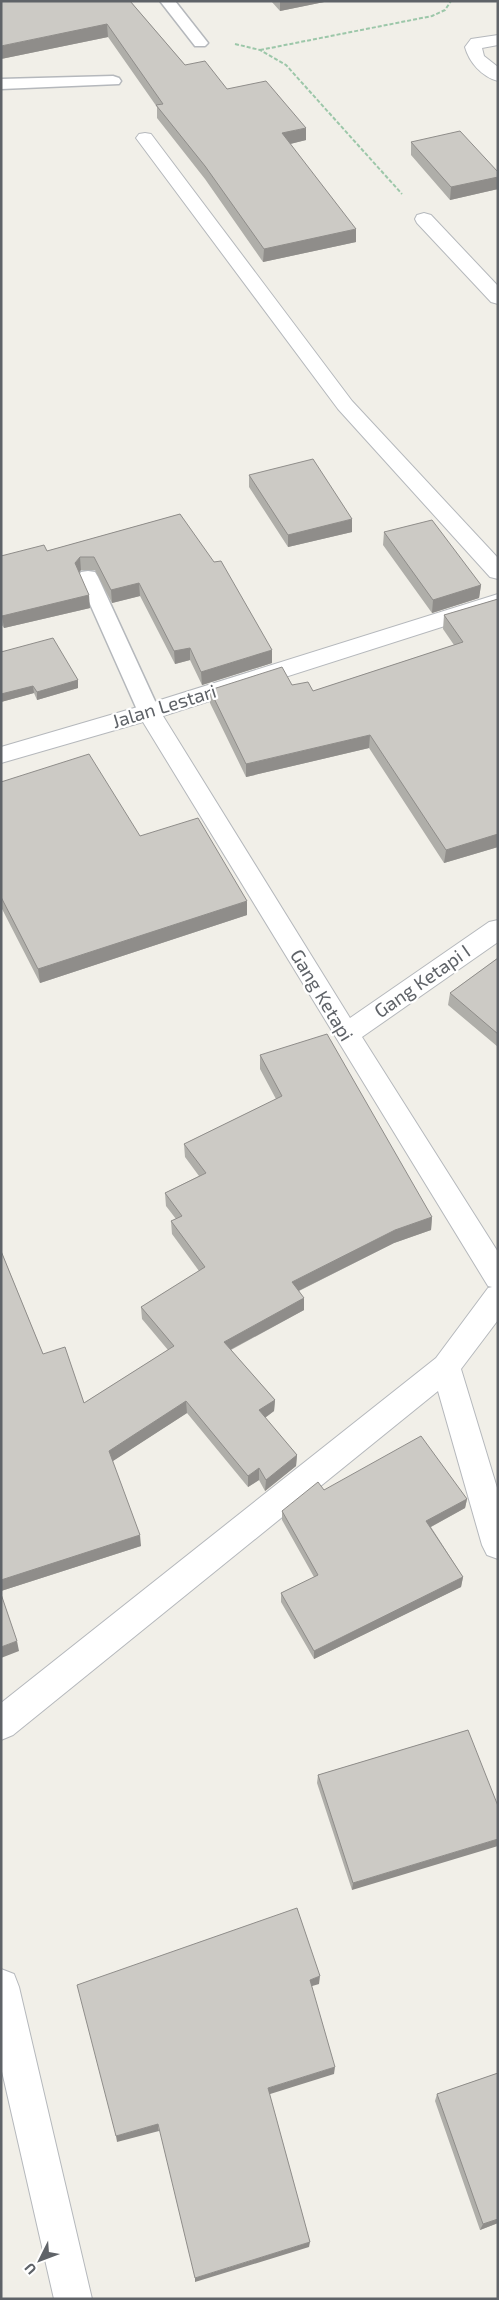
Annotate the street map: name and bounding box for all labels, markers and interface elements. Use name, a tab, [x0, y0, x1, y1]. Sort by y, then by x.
street label: Jalan Lestari	[109, 679, 219, 732]
street label: Gang Ketapi I	[369, 939, 474, 1022]
street label: Gang Ketapi	[286, 945, 359, 1045]
north arrow	[15, 2235, 65, 2285]
text: U	[20, 2260, 39, 2278]

